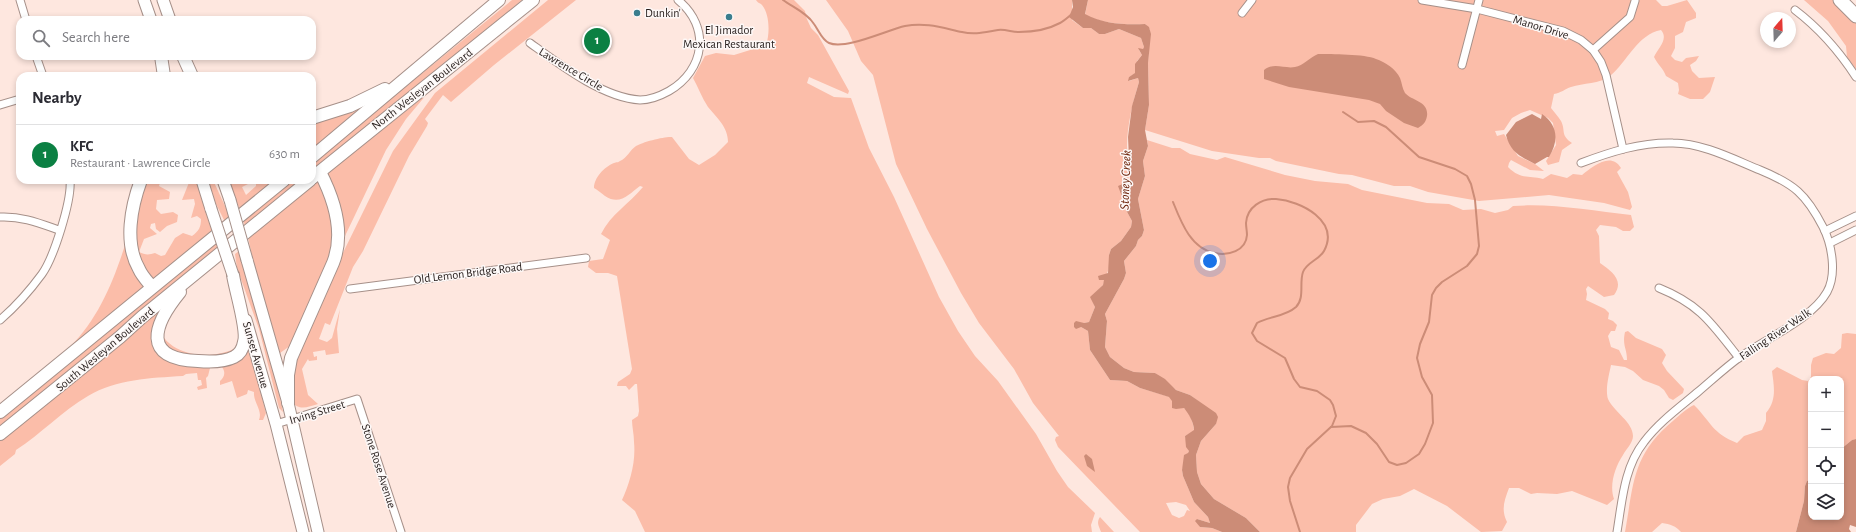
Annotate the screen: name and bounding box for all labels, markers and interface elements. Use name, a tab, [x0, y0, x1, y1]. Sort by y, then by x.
place label: Dunkin'	[645, 7, 681, 19]
marker: Dunkin'	[632, 8, 642, 18]
marker: El Jimador Mexican Restaurant	[724, 12, 734, 22]
north arrow	[1760, 12, 1796, 48]
street label: Manor Drive	[1512, 13, 1570, 41]
search box	[16, 16, 316, 60]
place label: El Jimador Mexican Restaurant	[683, 24, 775, 50]
pin: 1	[584, 26, 610, 56]
icon: search	[30, 27, 52, 49]
text: Search here	[62, 30, 130, 45]
street label: Lawrence Circle	[537, 45, 605, 93]
street label: North Wesleyan Boulevard	[369, 46, 475, 133]
text: Nearby	[32, 89, 82, 106]
text: KFC	[70, 139, 93, 154]
text: 1	[43, 148, 47, 161]
text: 630 m	[269, 148, 300, 161]
water label: Stoney Creek	[1118, 150, 1134, 210]
text: Restaurant · Lawrence Circle	[70, 157, 211, 170]
your location	[1200, 251, 1220, 271]
street label: Old Lemon Bridge Road	[413, 260, 523, 286]
street label: South Wesleyan Boulevard	[54, 305, 157, 394]
street label: Falling River Walk	[1737, 305, 1813, 362]
street label: Sunset Avenue	[241, 320, 271, 390]
map controls	[1808, 376, 1844, 520]
button: +	[1808, 376, 1844, 412]
street label: Irving Street	[288, 398, 346, 426]
button: −	[1808, 412, 1844, 448]
street label: Stone Rose Avenue	[360, 422, 398, 510]
button: locate	[1808, 448, 1844, 484]
button: layers	[1808, 484, 1844, 520]

